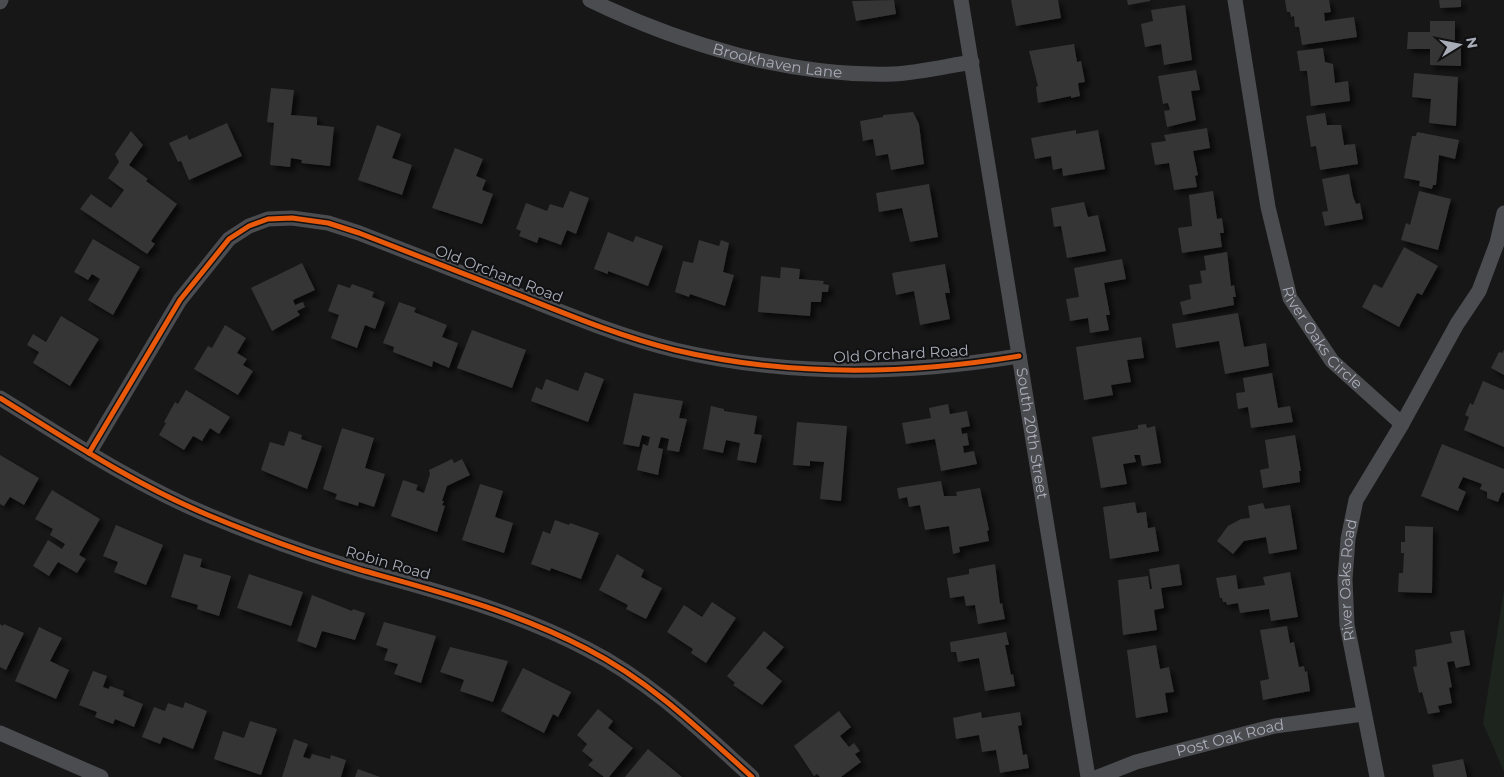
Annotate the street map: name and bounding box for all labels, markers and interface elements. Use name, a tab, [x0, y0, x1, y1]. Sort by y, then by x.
north arrow	[1434, 20, 1484, 70]
text: N	[1462, 36, 1482, 50]
street label: Brookhaven Lane	[710, 39, 843, 82]
street label: Old Orchard Road	[432, 240, 566, 307]
street label: River Oaks Circle	[1278, 284, 1367, 393]
street label: Old Orchard Road	[833, 340, 969, 367]
street label: South 20th Street	[1012, 366, 1052, 500]
street label: River Oaks Road	[1335, 517, 1361, 643]
street label: Robin Road	[343, 541, 433, 584]
street label: Post Oak Road	[1174, 715, 1285, 760]

